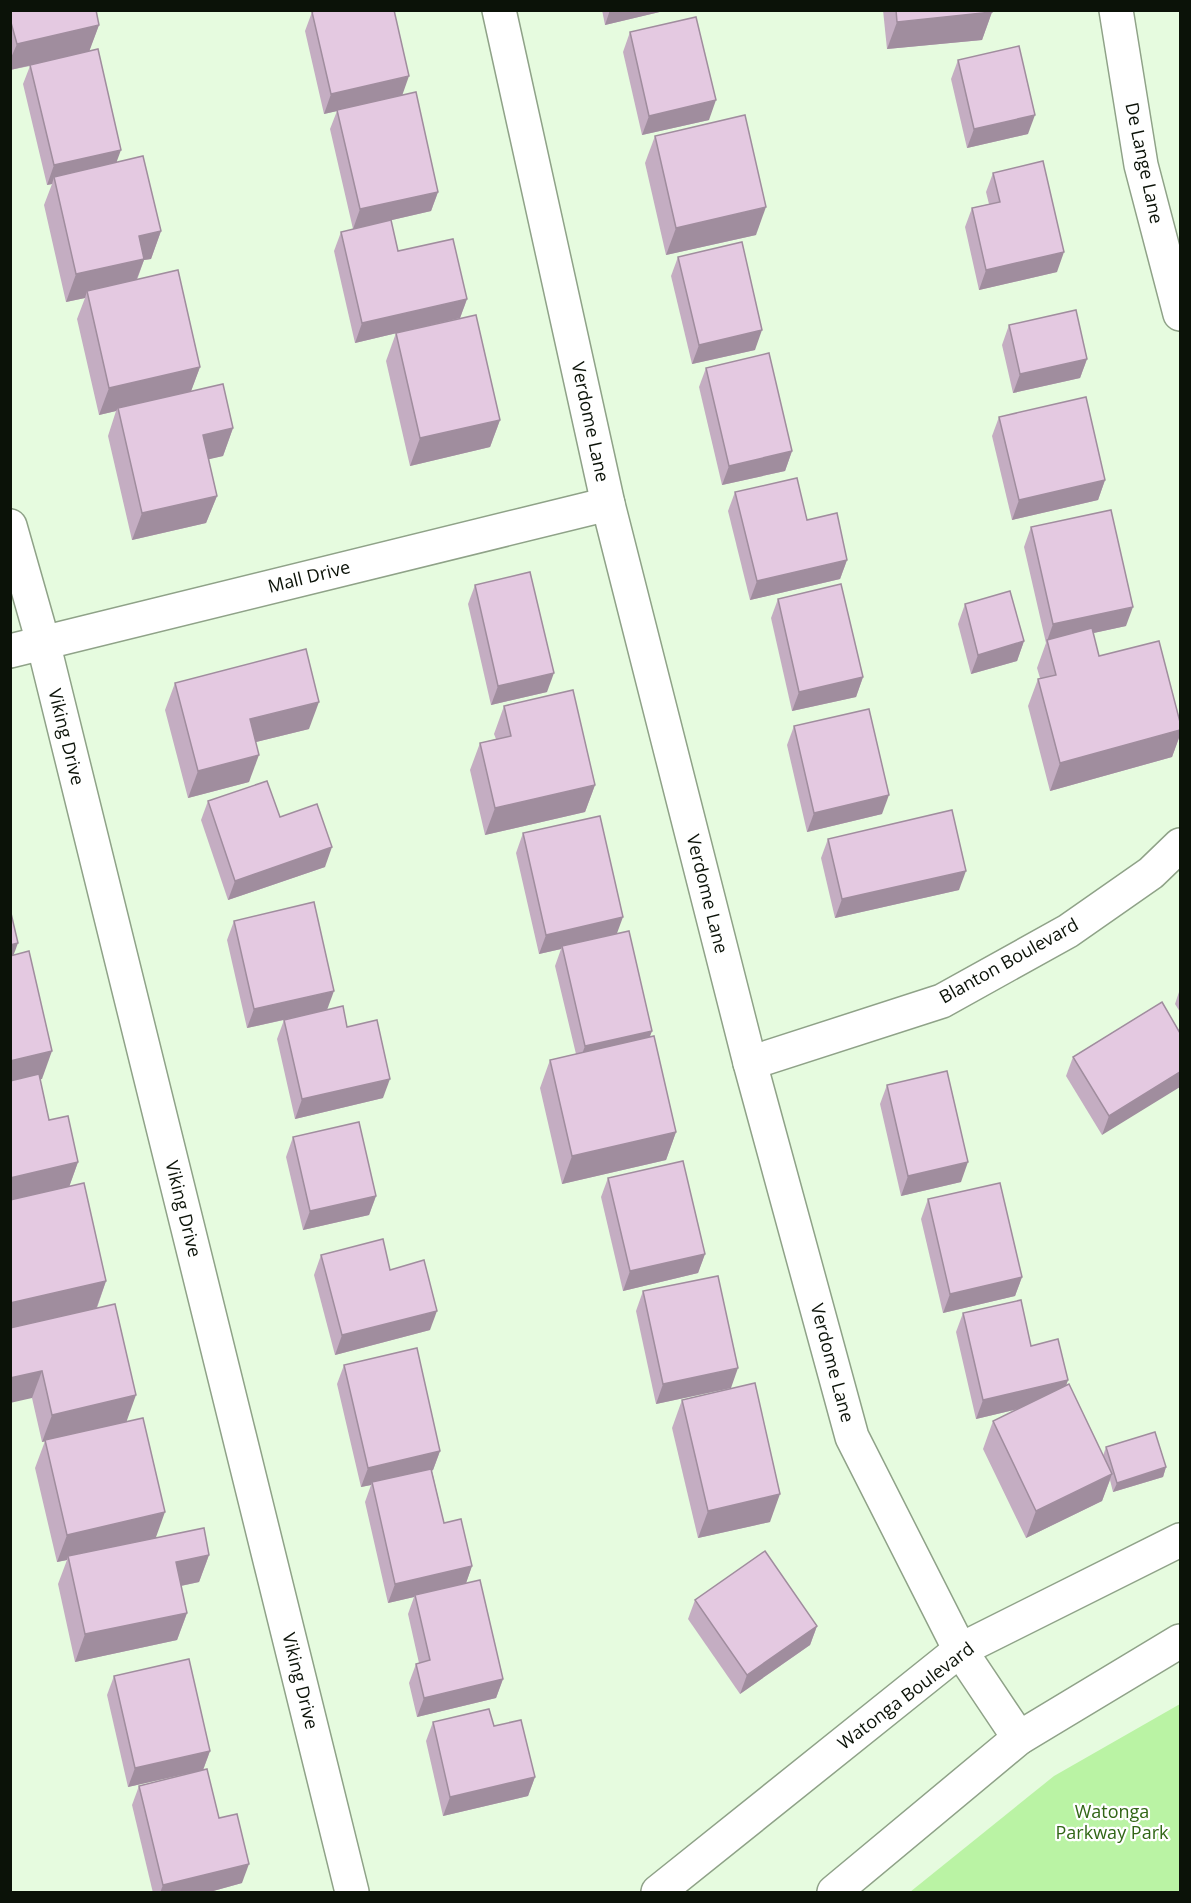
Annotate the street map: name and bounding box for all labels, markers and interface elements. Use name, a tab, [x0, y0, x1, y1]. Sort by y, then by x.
street label: De Lange Lane	[1120, 100, 1170, 226]
street label: Verdome Lane	[567, 360, 615, 484]
street label: Mall Drive	[265, 554, 352, 598]
street label: Viking Drive	[43, 686, 91, 788]
street label: Verdome Lane	[682, 832, 734, 956]
street label: Blanton Boulevard	[935, 912, 1082, 1008]
street label: Viking Drive	[160, 1158, 208, 1260]
street label: Verdome Lane	[806, 1301, 860, 1425]
street label: Viking Drive	[277, 1630, 325, 1732]
street label: Watonga Boulevard	[832, 1636, 978, 1754]
park label: Watonga Parkway Park	[1056, 1799, 1169, 1844]

